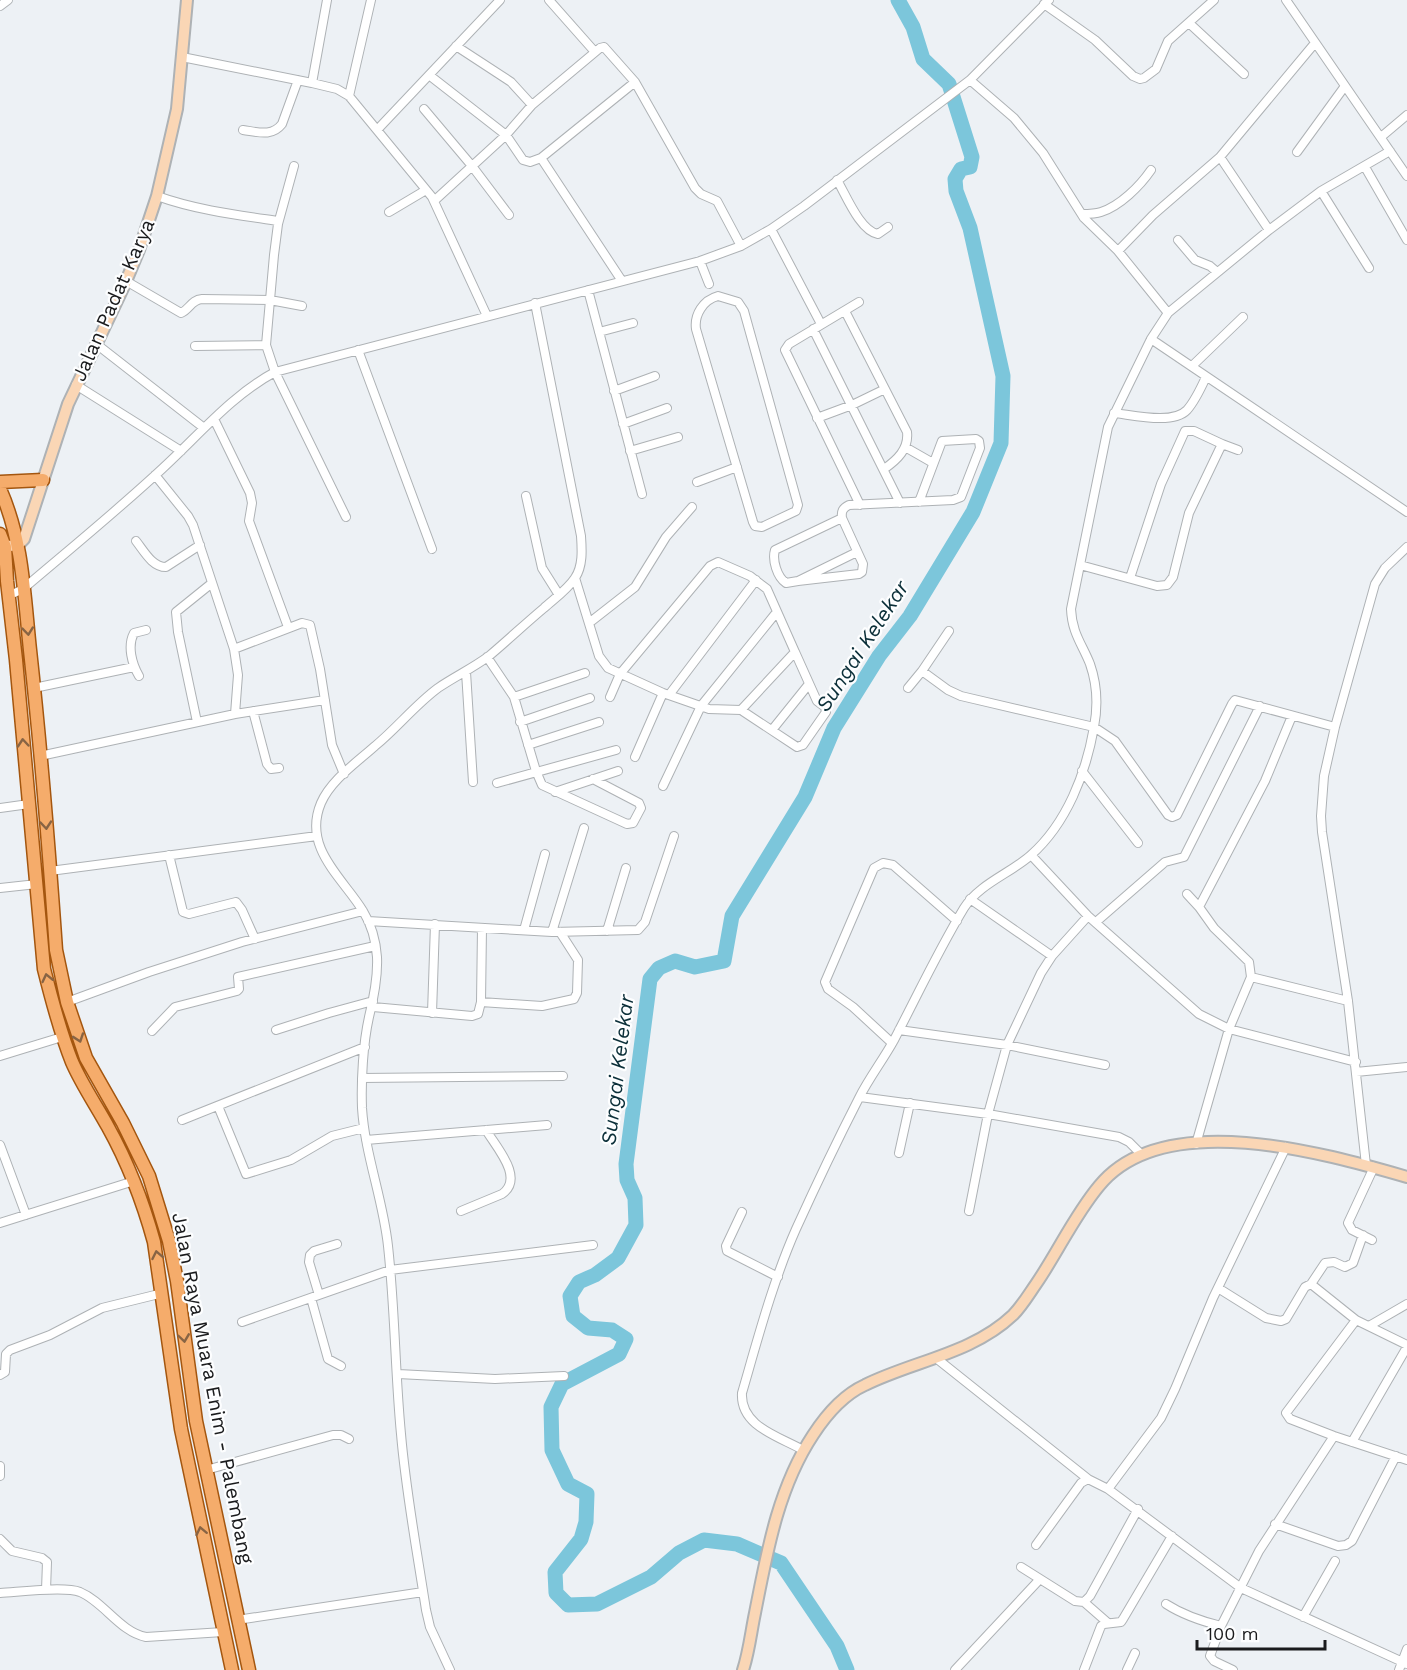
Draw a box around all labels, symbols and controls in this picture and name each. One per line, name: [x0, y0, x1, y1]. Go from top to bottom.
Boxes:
street label: Jalan Padat Karya: [66, 215, 160, 385]
water label: Sungai Kelekar: [810, 575, 914, 716]
one-way arrow: [21, 626, 34, 636]
one-way arrow: [17, 738, 30, 747]
one-way arrow: [39, 821, 52, 830]
one-way arrow: [41, 974, 54, 984]
water label: Sungai Kelekar: [595, 992, 639, 1147]
one-way arrow: [72, 1032, 84, 1043]
street label: Jalan Raya Muara Enim - Palembang: [167, 1210, 259, 1566]
one-way arrow: [151, 1251, 164, 1261]
one-way arrow: [177, 1333, 189, 1342]
one-way arrow: [196, 1526, 209, 1536]
scale bar: [1197, 1613, 1324, 1651]
text: 100 m: [1206, 1623, 1259, 1644]

